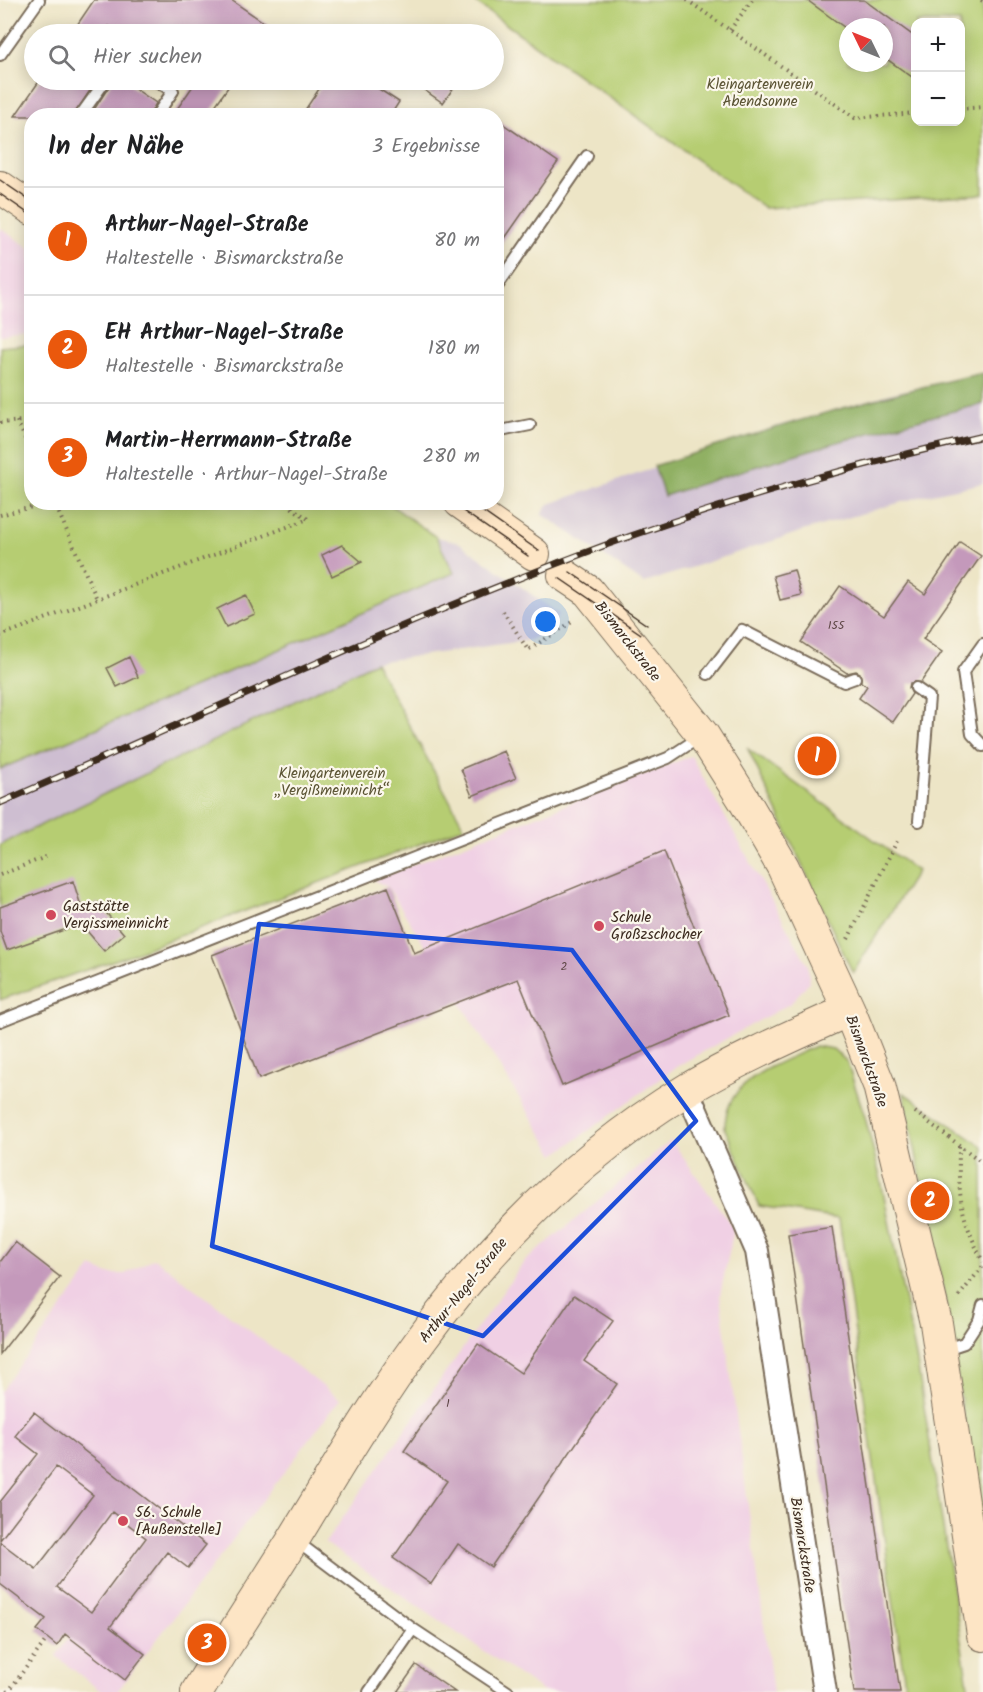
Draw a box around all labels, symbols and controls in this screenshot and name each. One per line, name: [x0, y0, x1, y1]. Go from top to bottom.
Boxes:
north arrow: [839, 18, 893, 72]
map controls: [911, 18, 965, 126]
button: +: [911, 18, 965, 72]
search box: [24, 24, 504, 90]
text: Hier suchen: [93, 40, 202, 75]
icon: search: [45, 41, 78, 74]
button: −: [911, 72, 965, 126]
park label: Kleingartenverein Abendsonne: [707, 73, 813, 114]
text: In der Nähe: [48, 126, 184, 168]
text: 3 Ergebnisse: [372, 131, 480, 163]
text: Arthur-Nagel-Straße: [105, 208, 309, 243]
text: 1: [64, 225, 71, 257]
text: 80 m: [434, 225, 480, 257]
text: Haltestelle · Bismarckstraße: [105, 243, 343, 275]
text: EH Arthur-Nagel-Straße: [105, 316, 344, 351]
text: 2: [62, 333, 73, 365]
text: 180 m: [428, 333, 480, 365]
text: Haltestelle · Bismarckstraße: [105, 351, 343, 383]
text: Martin-Herrmann-Straße: [105, 424, 352, 459]
text: 3: [62, 441, 73, 473]
text: 280 m: [422, 441, 480, 473]
text: Haltestelle · Arthur-Nagel-Straße: [105, 459, 387, 491]
street label: Bismarckstraße: [588, 596, 667, 687]
your location: [531, 607, 560, 636]
house number: 155: [828, 616, 846, 635]
pin: 1: [798, 734, 836, 778]
park label: Kleingartenverein „Vergißmeinnicht“: [274, 762, 390, 803]
place label: Gaststätte Vergissmeinnicht: [63, 895, 169, 936]
place label: Schule Großzschocher: [611, 906, 703, 947]
marker: Gaststätte Vergissmeinnicht: [44, 908, 58, 922]
marker: Schule Großzschocher: [592, 919, 606, 933]
house number: 2: [561, 957, 568, 976]
street label: Bismarckstraße: [838, 1012, 894, 1111]
pin: 2: [910, 1178, 950, 1224]
street label: Arthur-Nagel-Straße: [414, 1232, 514, 1349]
house number: 1: [446, 1394, 450, 1413]
street label: Bismarckstraße: [783, 1495, 821, 1595]
place label: 56. Schule [Außenstelle]: [135, 1501, 222, 1542]
marker: 56. Schule [Außenstelle]: [116, 1514, 130, 1528]
pin: 3: [188, 1620, 226, 1666]

